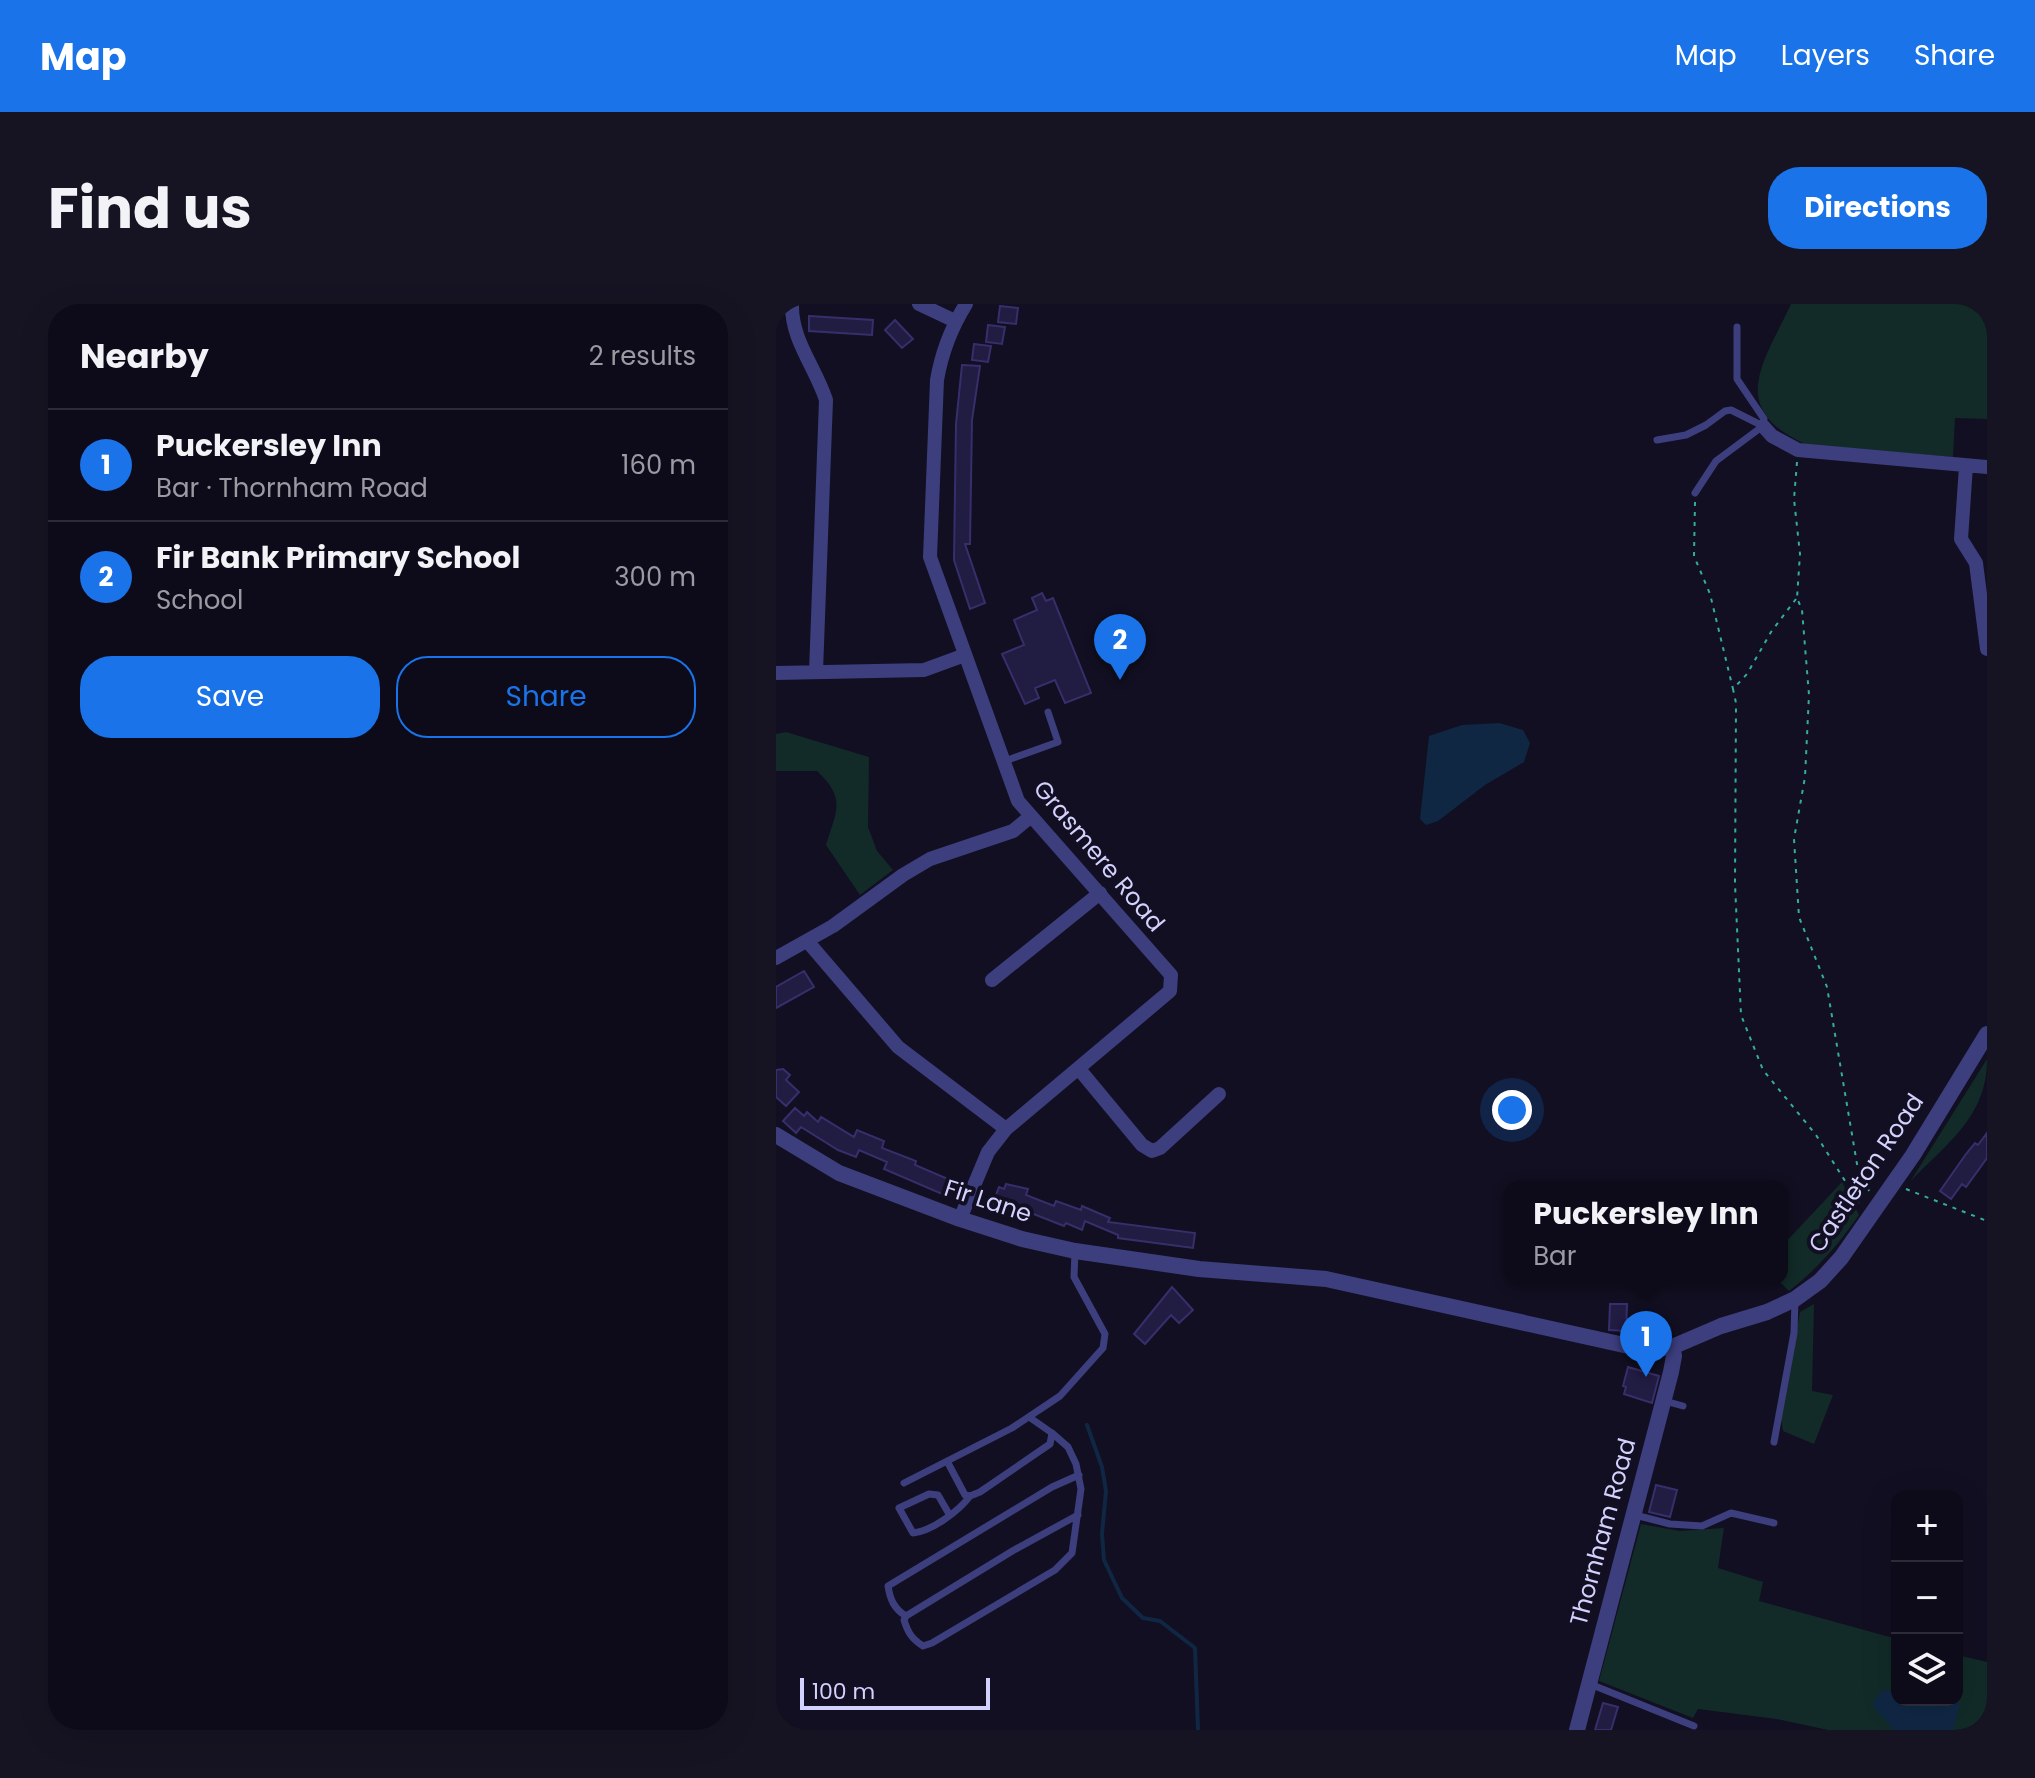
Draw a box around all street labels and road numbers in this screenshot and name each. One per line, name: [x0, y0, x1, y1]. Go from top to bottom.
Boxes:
street label: Grasmere Road: [1026, 773, 1173, 939]
street label: Castleton Road: [1800, 1087, 1931, 1259]
street label: Fir Lane: [940, 1171, 1036, 1230]
street label: Thornham Road: [1562, 1434, 1643, 1629]

